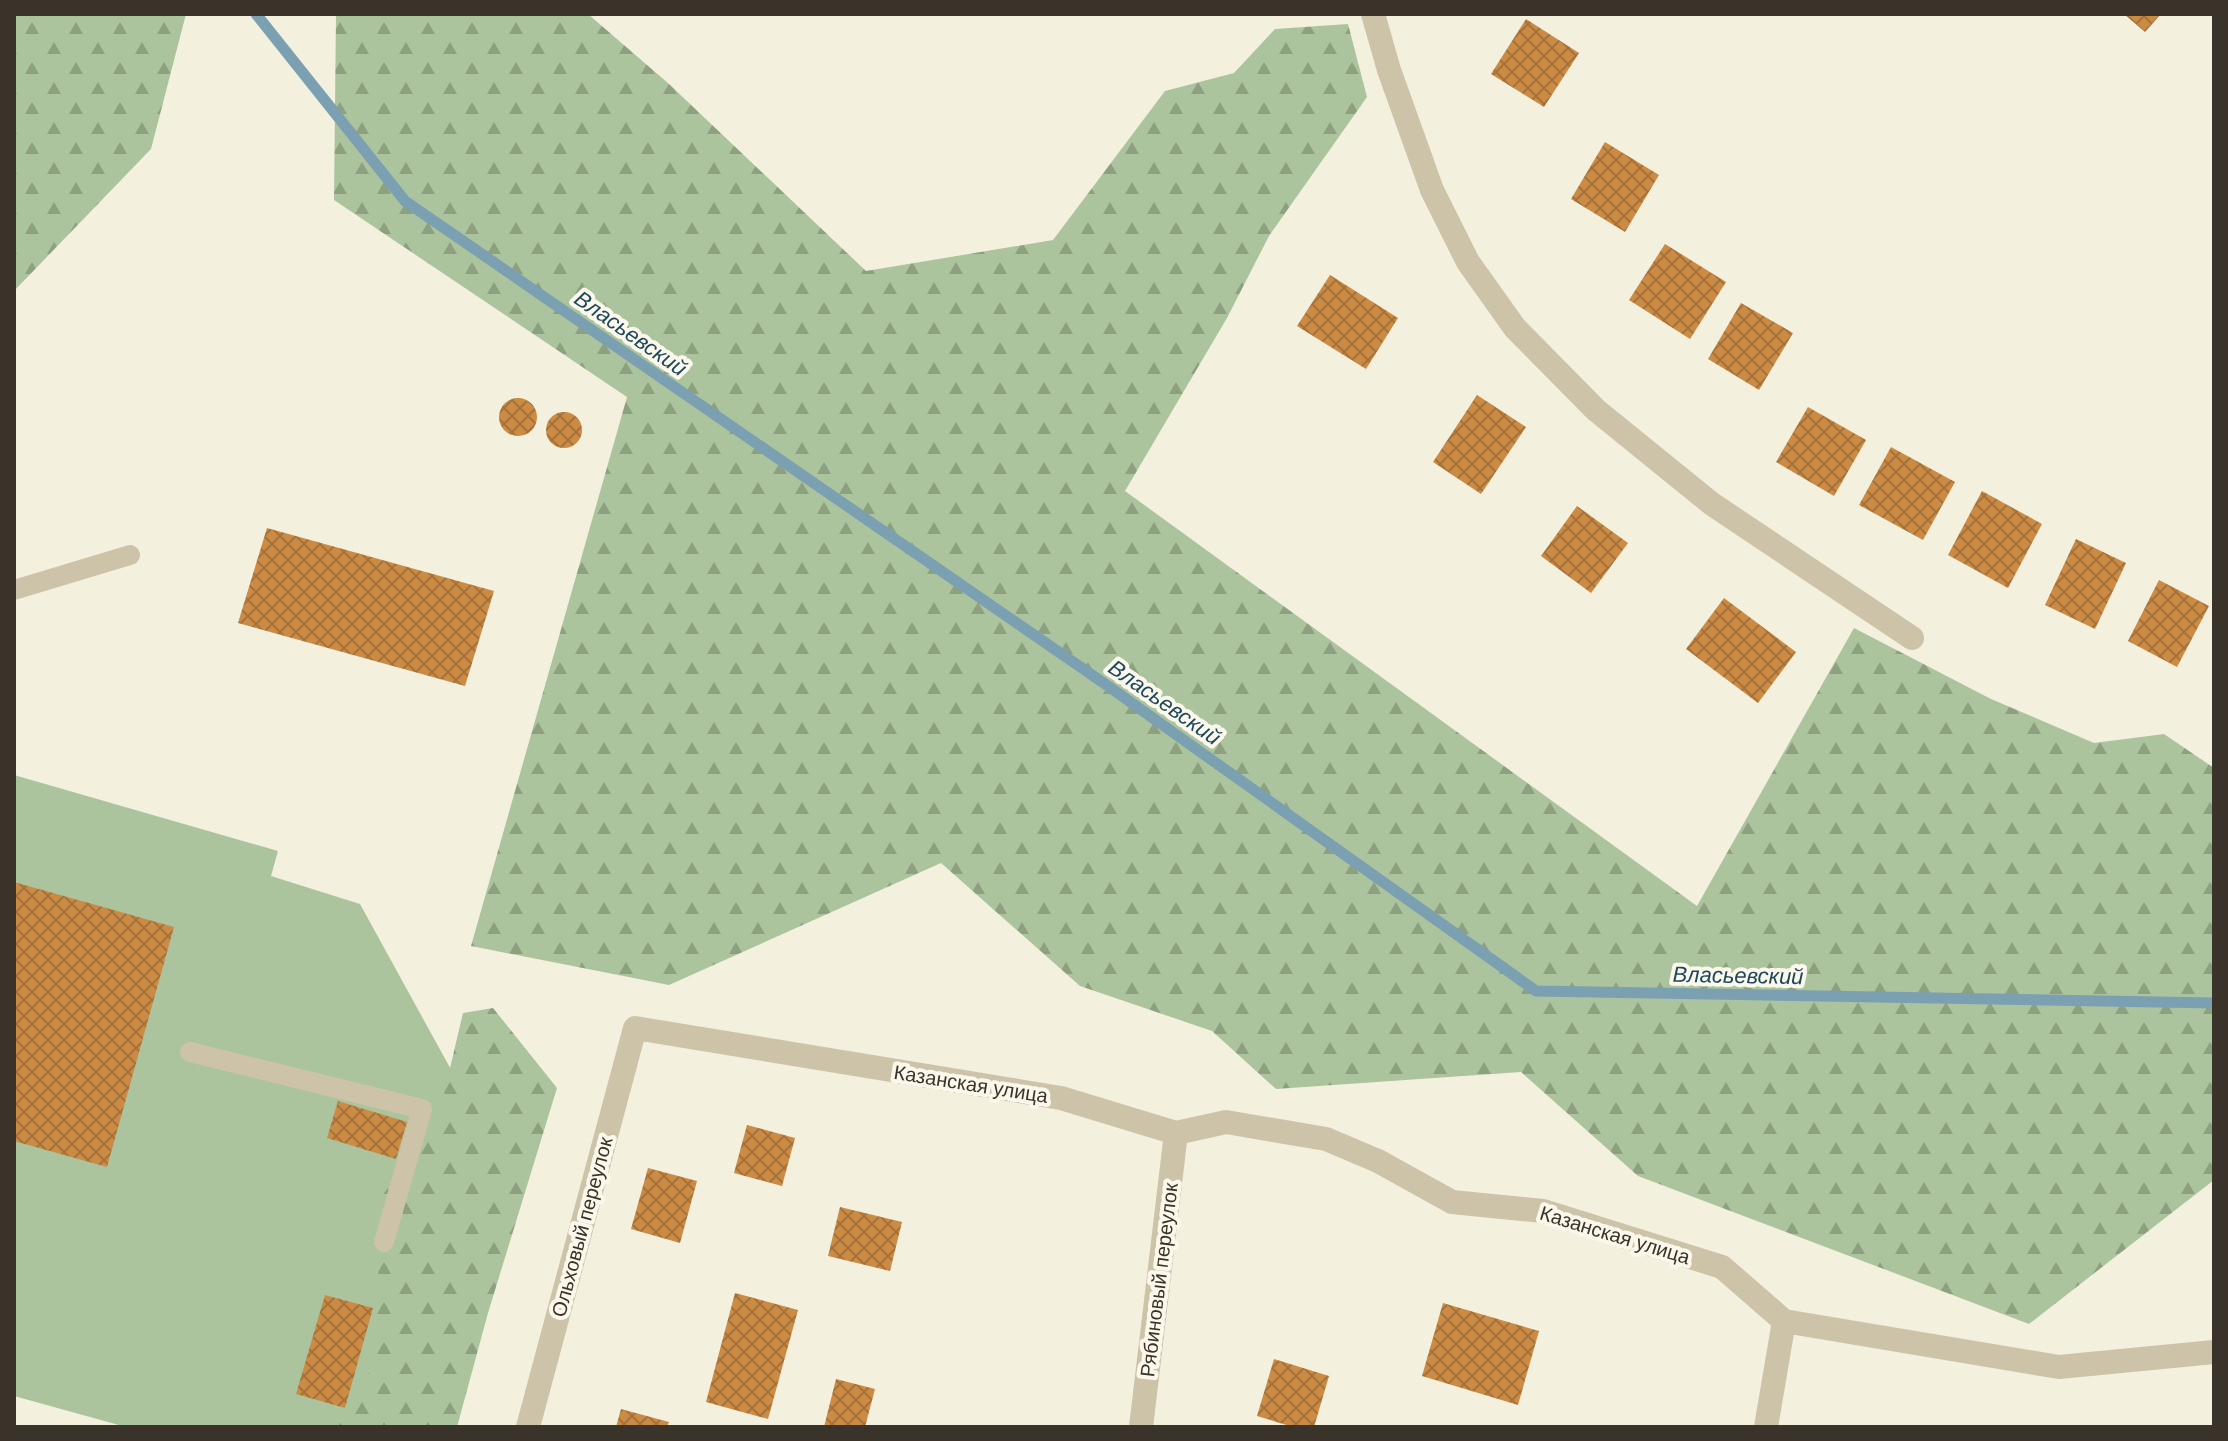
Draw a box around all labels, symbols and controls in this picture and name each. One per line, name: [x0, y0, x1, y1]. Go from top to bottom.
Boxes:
water label: Власьевский: [570, 286, 692, 381]
water label: Власьевский: [1104, 655, 1226, 750]
water label: Власьевский: [1672, 962, 1804, 989]
street label: Казанская улица: [892, 1061, 1050, 1107]
street label: Ольховый переулок: [547, 1134, 617, 1319]
street label: Рябиновый переулок: [1136, 1181, 1182, 1378]
street label: Казанская улица: [1537, 1202, 1693, 1269]

